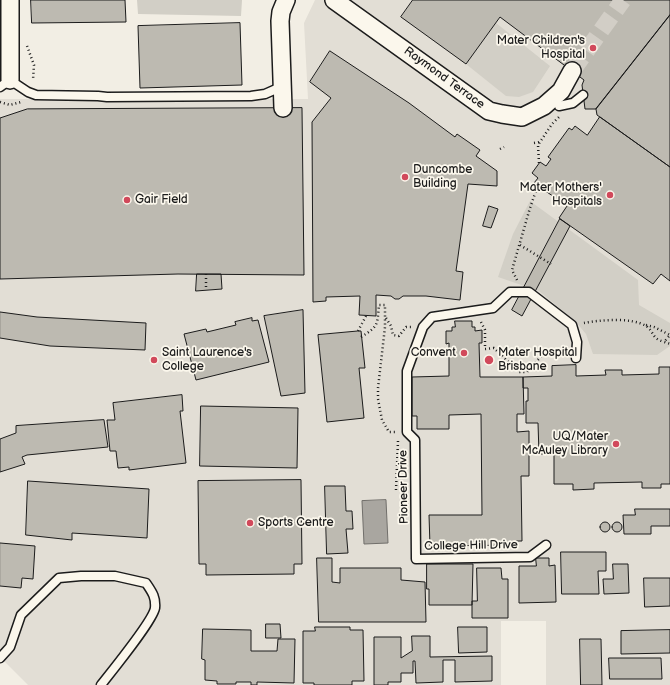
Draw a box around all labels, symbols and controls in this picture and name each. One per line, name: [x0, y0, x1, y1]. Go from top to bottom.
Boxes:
place label: Mater Children's Hospital: [497, 34, 585, 62]
marker: Mater Children's Hospital: [588, 43, 598, 53]
street label: Raymond Terrace: [401, 44, 487, 112]
place label: Duncombe Building: [413, 163, 472, 191]
marker: Duncombe Building: [400, 172, 410, 182]
place label: Mater Mothers' Hospitals: [519, 181, 602, 209]
marker: Mater Mothers' Hospitals: [605, 190, 615, 200]
place label: Gair Field: [135, 193, 188, 207]
marker: Gair Field: [122, 195, 132, 205]
place label: Saint Laurence's College: [162, 346, 252, 374]
place label: Convent: [411, 346, 456, 360]
place label: Mater Hospital Brisbane: [498, 346, 577, 374]
marker: Convent: [459, 348, 469, 358]
marker: Mater Hospital Brisbane: [483, 354, 495, 366]
marker: Saint Laurence's College: [149, 355, 159, 365]
place label: UQ/Mater McAuley Library: [521, 430, 608, 458]
marker: UQ/Mater McAuley Library: [611, 439, 621, 449]
street label: Pioneer Drive: [396, 450, 412, 524]
place label: Sports Centre: [258, 516, 334, 530]
marker: Sports Centre: [245, 518, 255, 528]
street label: College Hill Drive: [424, 538, 518, 554]

